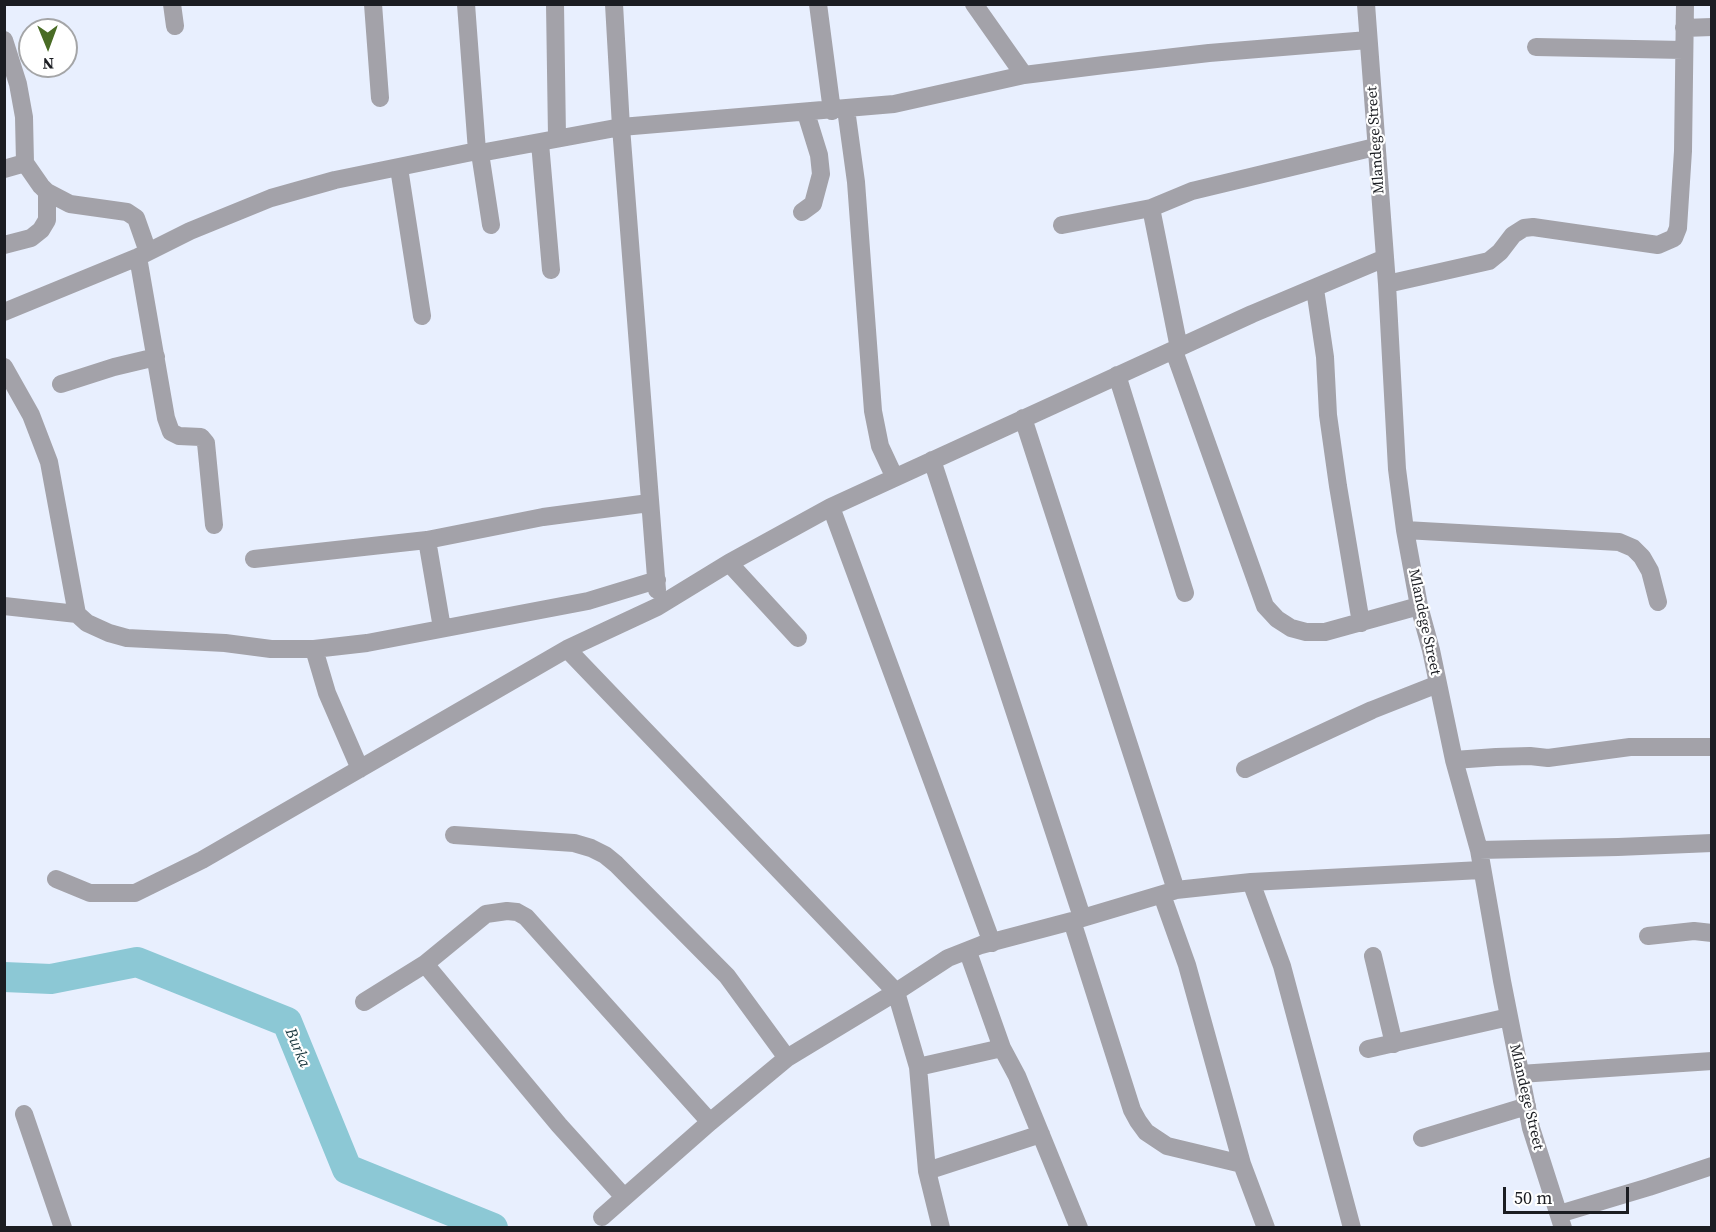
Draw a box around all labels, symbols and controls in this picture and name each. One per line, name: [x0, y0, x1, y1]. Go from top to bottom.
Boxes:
north arrow: [18, 18, 78, 78]
text: N: [42, 53, 54, 75]
street label: Mlandege Street: [1363, 85, 1389, 195]
street label: Mlandege Street: [1404, 567, 1444, 677]
water label: Burka: [280, 1026, 314, 1070]
street label: Mlandege Street: [1505, 1042, 1547, 1152]
scale bar: [1506, 1175, 1632, 1213]
text: 50 m: [1514, 1185, 1552, 1210]

